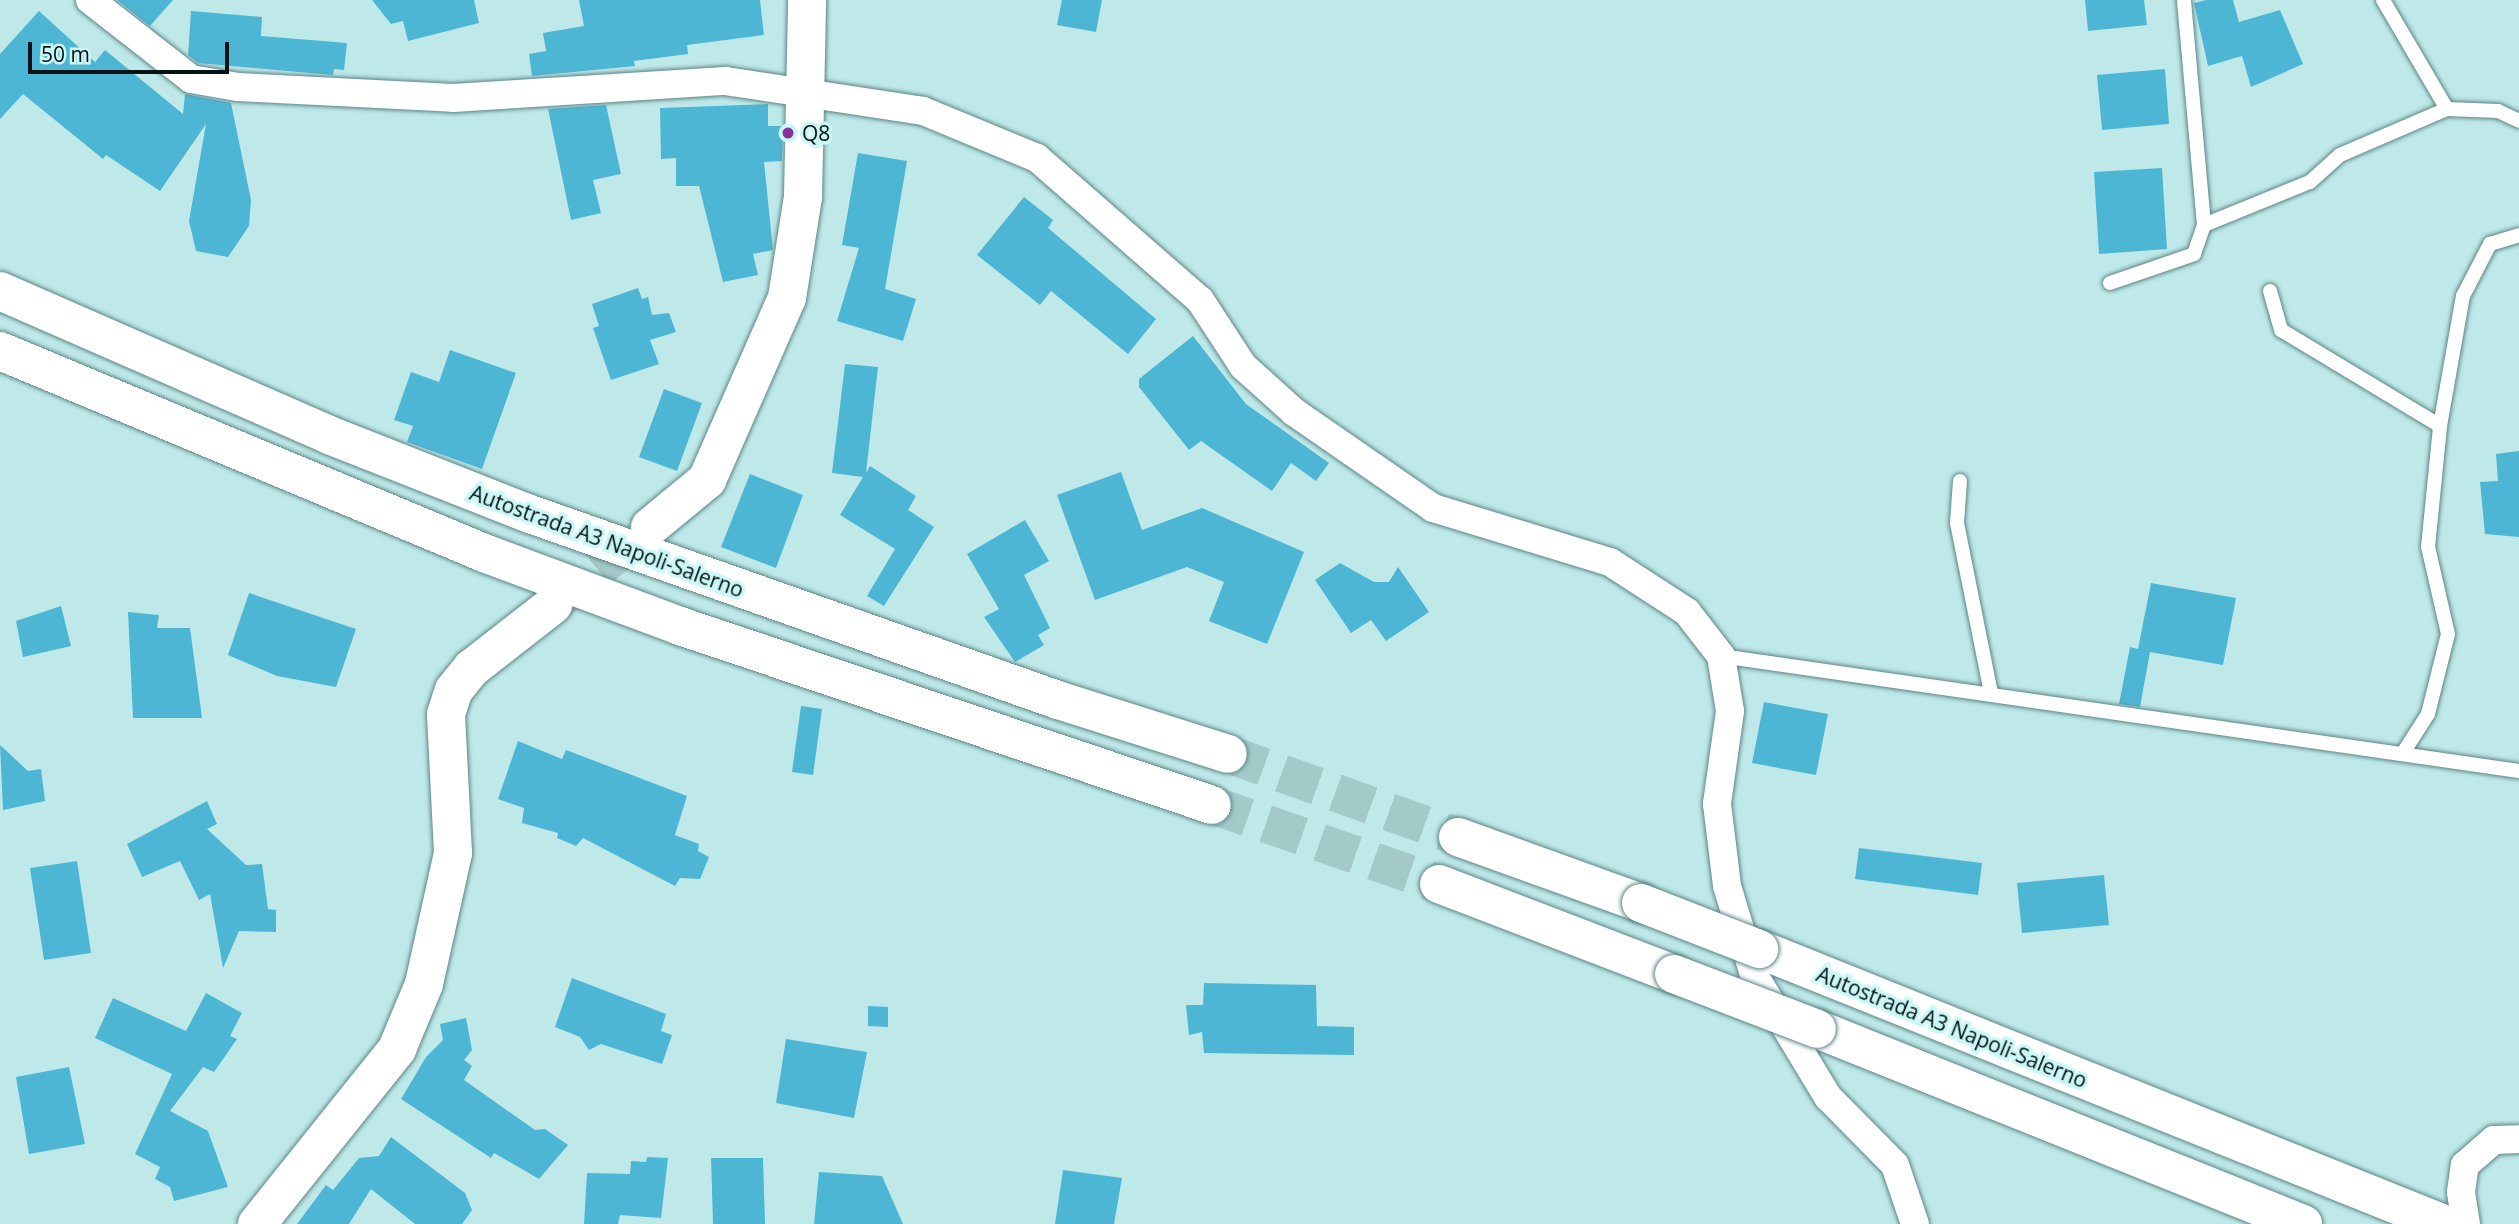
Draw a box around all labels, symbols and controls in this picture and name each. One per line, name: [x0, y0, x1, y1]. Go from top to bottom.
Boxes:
scale bar: [32, 28, 233, 72]
text: 50 m: [41, 40, 90, 68]
place label: Q8: [802, 120, 830, 146]
marker: Q8: [780, 125, 796, 141]
street label: Autostrada A3 Napoli-Salerno: [467, 480, 747, 602]
street label: Autostrada A3 Napoli-Salerno: [1813, 961, 2091, 1093]

